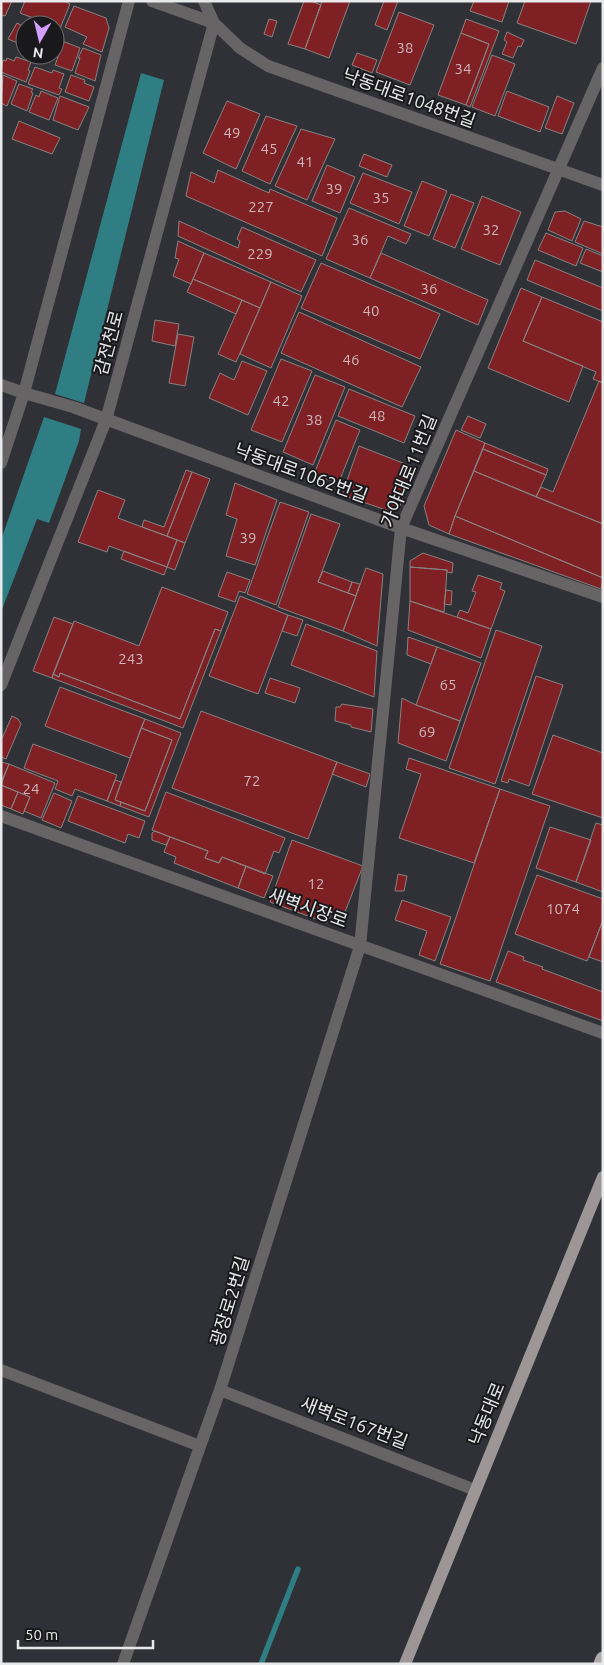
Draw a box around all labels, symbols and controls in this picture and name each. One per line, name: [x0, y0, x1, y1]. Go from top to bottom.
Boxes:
north arrow: [15, 15, 65, 65]
house number: 38: [397, 39, 413, 56]
text: N: [32, 44, 44, 62]
house number: 34: [455, 60, 471, 77]
street label: 낙동대로1048번길: [340, 64, 479, 130]
house number: 49: [224, 124, 240, 141]
house number: 45: [261, 140, 277, 157]
house number: 41: [297, 153, 313, 170]
house number: 39: [326, 180, 342, 197]
house number: 35: [373, 189, 389, 206]
house number: 227: [248, 198, 274, 215]
house number: 32: [483, 221, 499, 238]
house number: 36: [352, 231, 368, 248]
house number: 229: [247, 245, 273, 262]
house number: 36: [421, 280, 437, 297]
house number: 40: [363, 302, 379, 319]
street label: 감전천로: [90, 308, 126, 377]
house number: 46: [343, 351, 359, 368]
house number: 42: [273, 392, 289, 409]
house number: 48: [369, 407, 385, 424]
house number: 38: [306, 411, 322, 428]
street label: 가야대로11번길: [376, 411, 440, 530]
street label: 낙동대로1062번길: [232, 439, 371, 505]
house number: 39: [240, 529, 256, 546]
house number: 243: [118, 650, 144, 667]
house number: 65: [440, 676, 456, 693]
house number: 69: [419, 723, 435, 740]
house number: 72: [244, 772, 260, 789]
house number: 24: [23, 780, 39, 797]
house number: 12: [308, 875, 324, 892]
street label: 새벽시장로: [266, 884, 351, 931]
house number: 1074: [546, 900, 580, 917]
street label: 광장로2번길: [206, 1253, 252, 1348]
street label: 낙동대로: [464, 1379, 508, 1448]
street label: 새벽로167번길: [298, 1392, 411, 1452]
scale bar: [18, 1618, 152, 1650]
text: 50 m: [25, 1626, 58, 1643]

